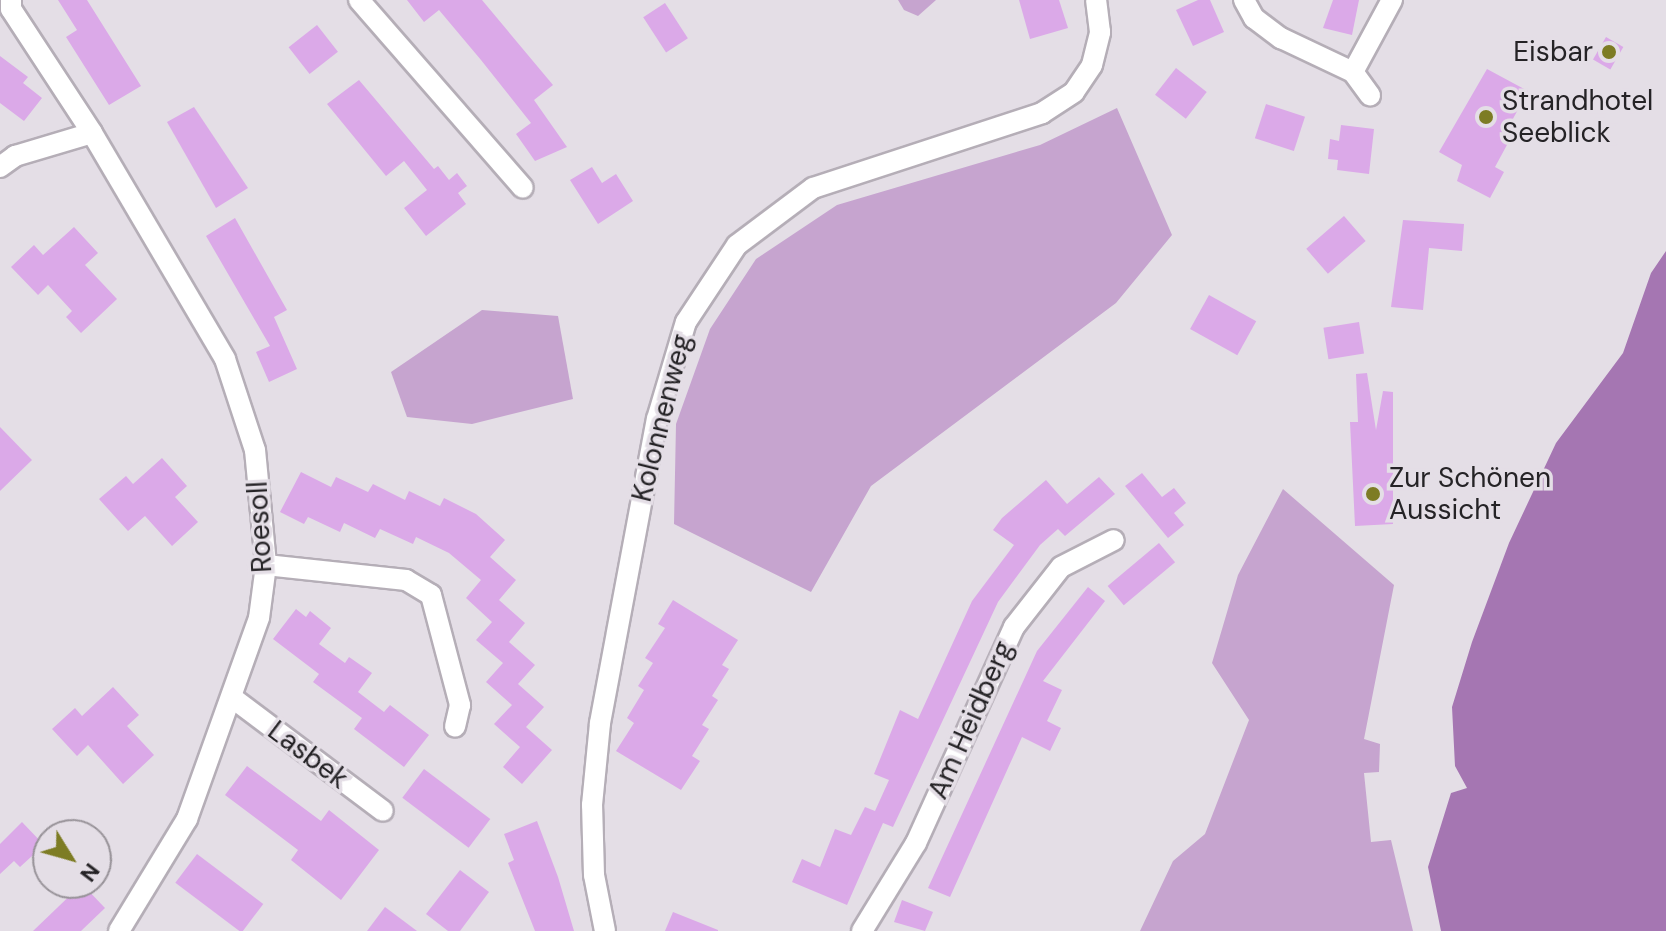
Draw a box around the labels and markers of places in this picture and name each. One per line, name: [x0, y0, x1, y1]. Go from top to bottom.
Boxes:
place label: Eisbar: [1513, 35, 1593, 69]
marker: Eisbar: [1600, 43, 1618, 61]
place label: Strandhotel Seeblick: [1502, 84, 1653, 150]
marker: Strandhotel Seeblick: [1477, 108, 1495, 126]
place label: Zur Schönen Aussicht: [1389, 461, 1551, 527]
marker: Zur Schönen Aussicht: [1364, 485, 1382, 503]

